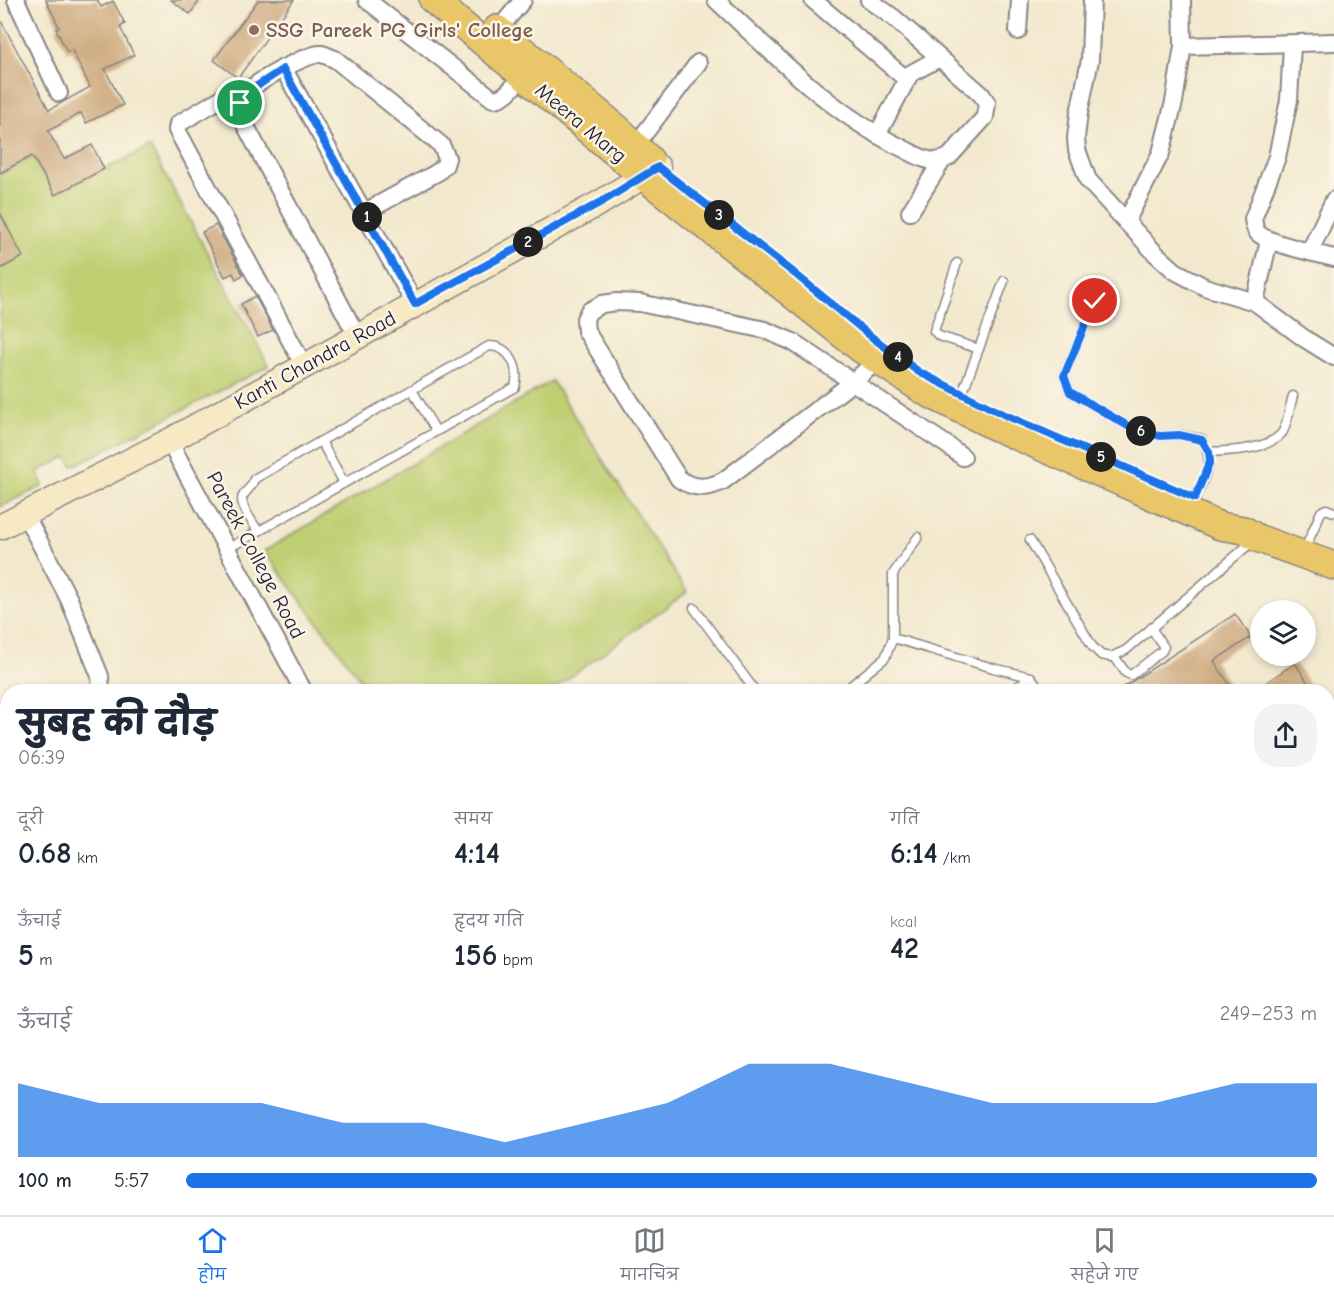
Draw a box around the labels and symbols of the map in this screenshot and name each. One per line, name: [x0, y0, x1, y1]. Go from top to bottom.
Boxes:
place label: SSG Pareek PG Girls' College: [266, 18, 533, 42]
marker: SSG Pareek PG Girls' College: [247, 23, 261, 37]
pin: [214, 77, 265, 128]
street label: Meera Marg: [531, 78, 631, 168]
pin: 3: [704, 200, 734, 230]
pin: 1: [352, 202, 382, 232]
pin: 2: [513, 227, 543, 257]
pin: [1069, 275, 1120, 326]
street label: Kanti Chandra Road: [230, 306, 400, 414]
pin: 4: [883, 342, 913, 372]
pin: 6: [1126, 416, 1156, 446]
pin: 5: [1086, 442, 1116, 472]
street label: Pareek College Road: [202, 467, 310, 643]

